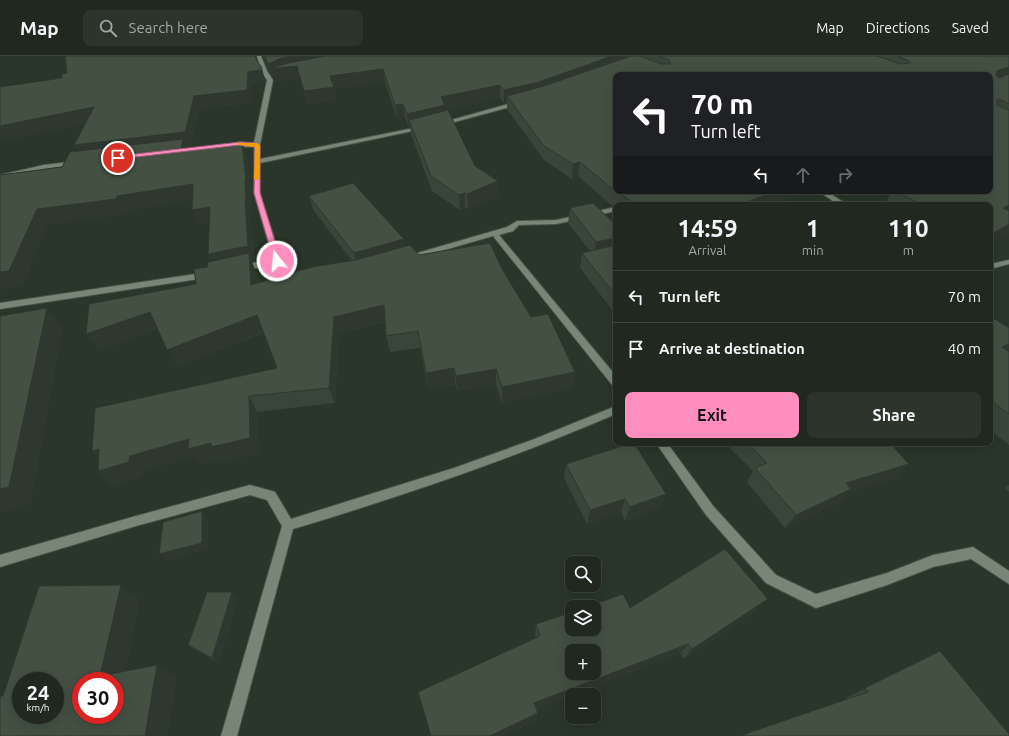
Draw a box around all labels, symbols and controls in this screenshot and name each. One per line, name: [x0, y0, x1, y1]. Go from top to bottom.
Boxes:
search box: [83, 10, 363, 46]
text: Map: [20, 17, 59, 39]
icon: search: [97, 17, 119, 39]
text: Search here: [129, 19, 208, 36]
text: Map: [816, 20, 844, 36]
text: Directions: [866, 20, 930, 36]
text: Saved: [952, 20, 989, 36]
icon: left: [625, 88, 677, 140]
text: 70 m: [691, 88, 753, 119]
text: Turn left: [691, 121, 761, 141]
pin: [101, 141, 135, 175]
icon: arrive: [107, 147, 129, 169]
icon: left: [750, 164, 772, 186]
icon: ahead: [792, 164, 814, 186]
icon: right: [834, 164, 856, 186]
text: 14:59: [677, 215, 737, 242]
text: 1: [806, 215, 819, 242]
text: 110: [888, 215, 929, 242]
position arrow: [256, 240, 298, 282]
text: Arrival: [688, 243, 726, 257]
text: min: [802, 243, 824, 257]
text: m: [903, 243, 914, 257]
icon: left: [625, 286, 647, 308]
text: Turn left: [659, 288, 720, 305]
text: 70 m: [948, 288, 981, 305]
icon: arrive: [625, 338, 647, 360]
text: Arrive at destination: [659, 340, 805, 357]
text: 40 m: [948, 340, 981, 357]
button: Exit: [625, 392, 799, 438]
button: Share: [807, 392, 981, 438]
map controls: [565, 556, 601, 724]
button: search: [565, 556, 601, 592]
button: layers: [565, 600, 601, 636]
button: +: [565, 644, 601, 680]
speed limit sign: 30: [72, 672, 124, 724]
text: 24: [27, 681, 49, 704]
button: −: [565, 688, 601, 724]
text: km/h: [26, 702, 50, 713]

